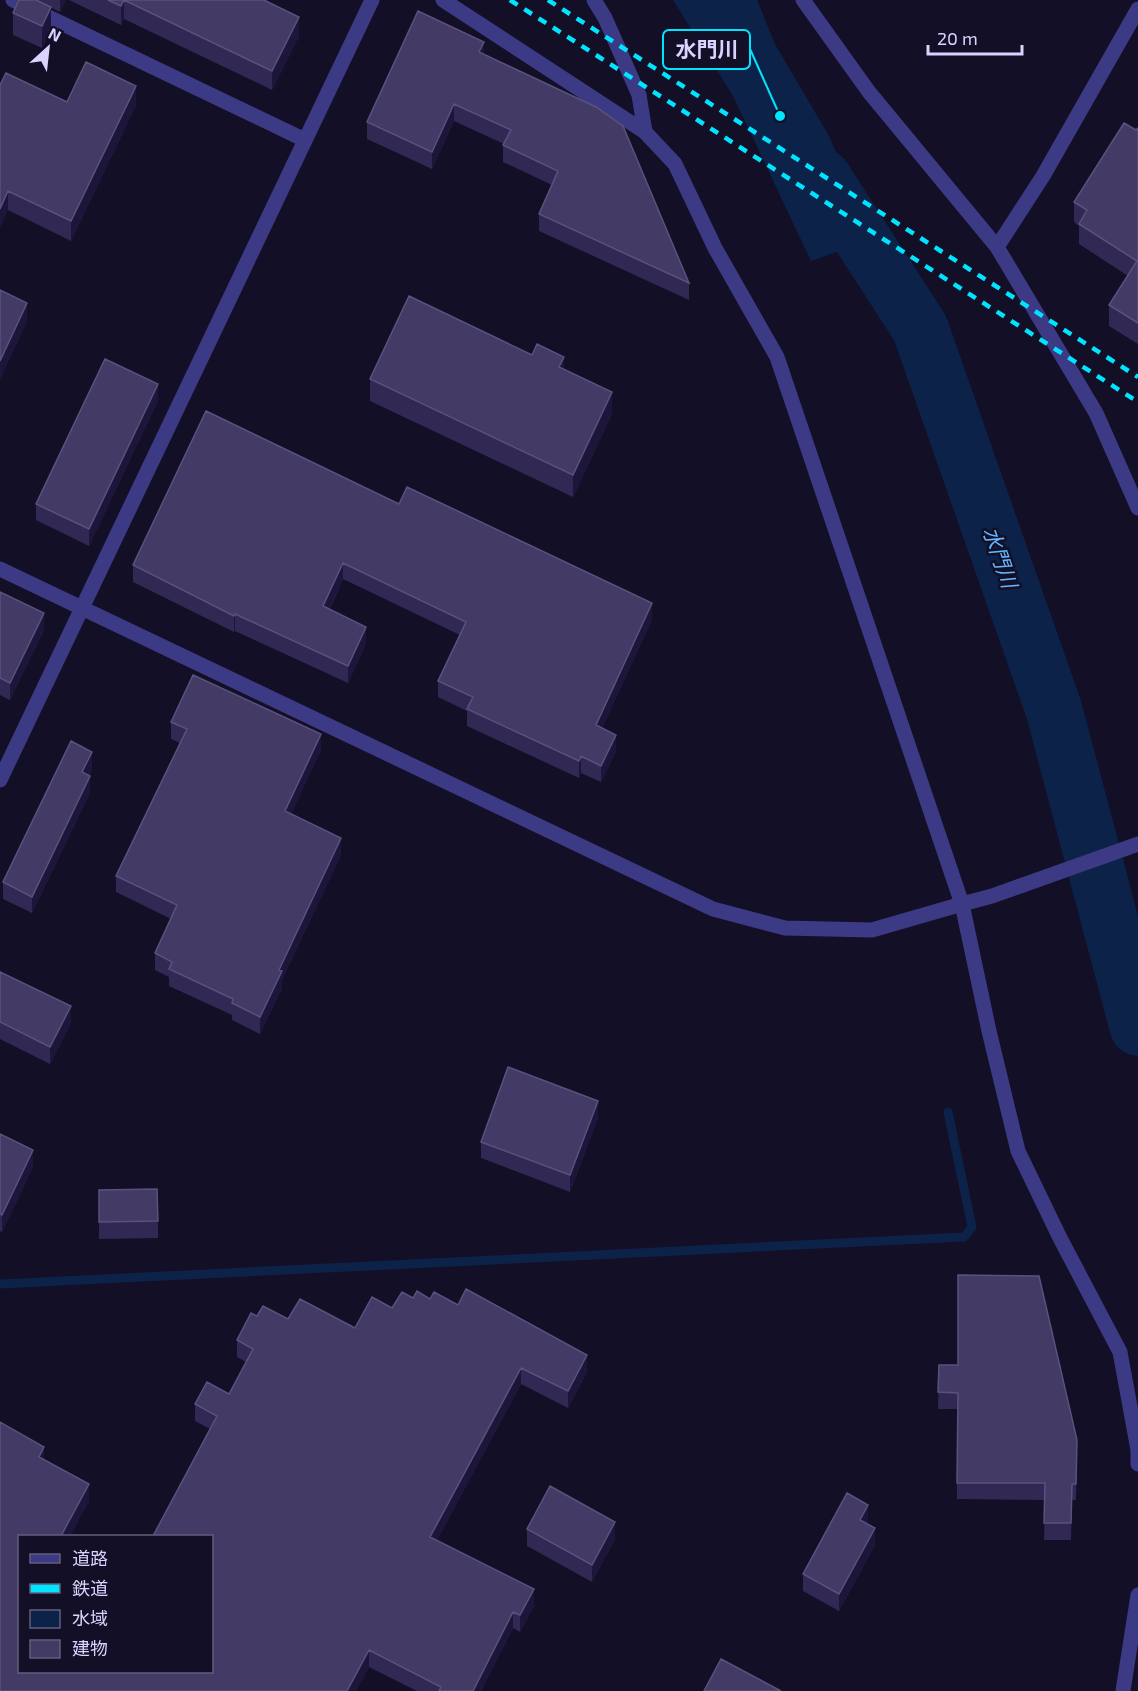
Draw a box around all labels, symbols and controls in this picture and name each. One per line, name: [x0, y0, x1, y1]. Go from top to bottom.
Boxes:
north arrow: [18, 18, 78, 78]
scale bar: [928, 18, 1022, 56]
text: N: [46, 23, 65, 45]
text: 20 m: [937, 27, 978, 49]
callout: 水門川: [663, 30, 750, 69]
text: 水門川: [676, 36, 739, 61]
water label: 水門川: [979, 523, 1024, 593]
legend: [18, 1535, 213, 1673]
text: 道路: [72, 1547, 108, 1569]
text: 鉄道: [72, 1577, 108, 1599]
text: 水域: [72, 1607, 108, 1629]
text: 建物: [72, 1637, 108, 1659]

